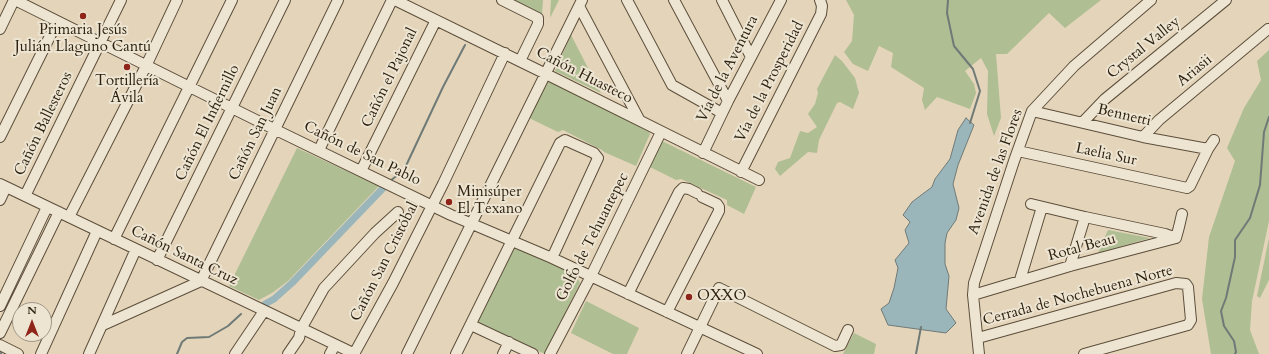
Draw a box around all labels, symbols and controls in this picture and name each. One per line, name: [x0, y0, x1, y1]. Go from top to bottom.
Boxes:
marker: Primaria Jesús Julián Llaguno Cantú: [78, 11, 88, 21]
street label: Vía de la Aventura: [693, 13, 763, 125]
street label: Crystal Valley: [1104, 13, 1184, 83]
street label: Vía de la Prosperidad: [732, 19, 808, 145]
place label: Primaria Jesús Julián Llaguno Cantú: [15, 22, 151, 57]
street label: Cañón el Pajonal: [358, 25, 422, 131]
street label: Cañón Huasteco: [533, 44, 635, 108]
street label: Ariasii: [1174, 51, 1216, 91]
marker: Tortillería Ávila: [122, 62, 132, 72]
street label: Cañón El Infiernillo: [172, 62, 244, 184]
street label: Cañón Ballesteros: [11, 69, 77, 179]
place label: Tortillería Ávila: [95, 73, 159, 108]
street label: Cañón San Juan: [226, 84, 286, 184]
street label: Bennetti: [1095, 101, 1153, 131]
street label: Avenida de las Flores: [965, 107, 1027, 237]
street label: Cañón de San Pablo: [301, 118, 423, 190]
street label: Laelia Sur: [1074, 140, 1138, 170]
street label: Golfo de Tehuantepec: [553, 170, 633, 304]
place label: Minisúper El Texano: [457, 184, 522, 219]
marker: Minisúper El Texano: [444, 197, 454, 207]
street label: Cañón San Cristóbal: [347, 200, 423, 324]
street label: Cañón Santa Cruz: [128, 222, 240, 290]
street label: Rotal Beau: [1046, 230, 1118, 266]
street label: Cerrada de Nochebuena Norte: [981, 262, 1175, 330]
place label: OXXO: [697, 288, 747, 306]
marker: OXXO: [684, 292, 694, 302]
north arrow: [12, 302, 52, 342]
text: N: [27, 303, 37, 318]

